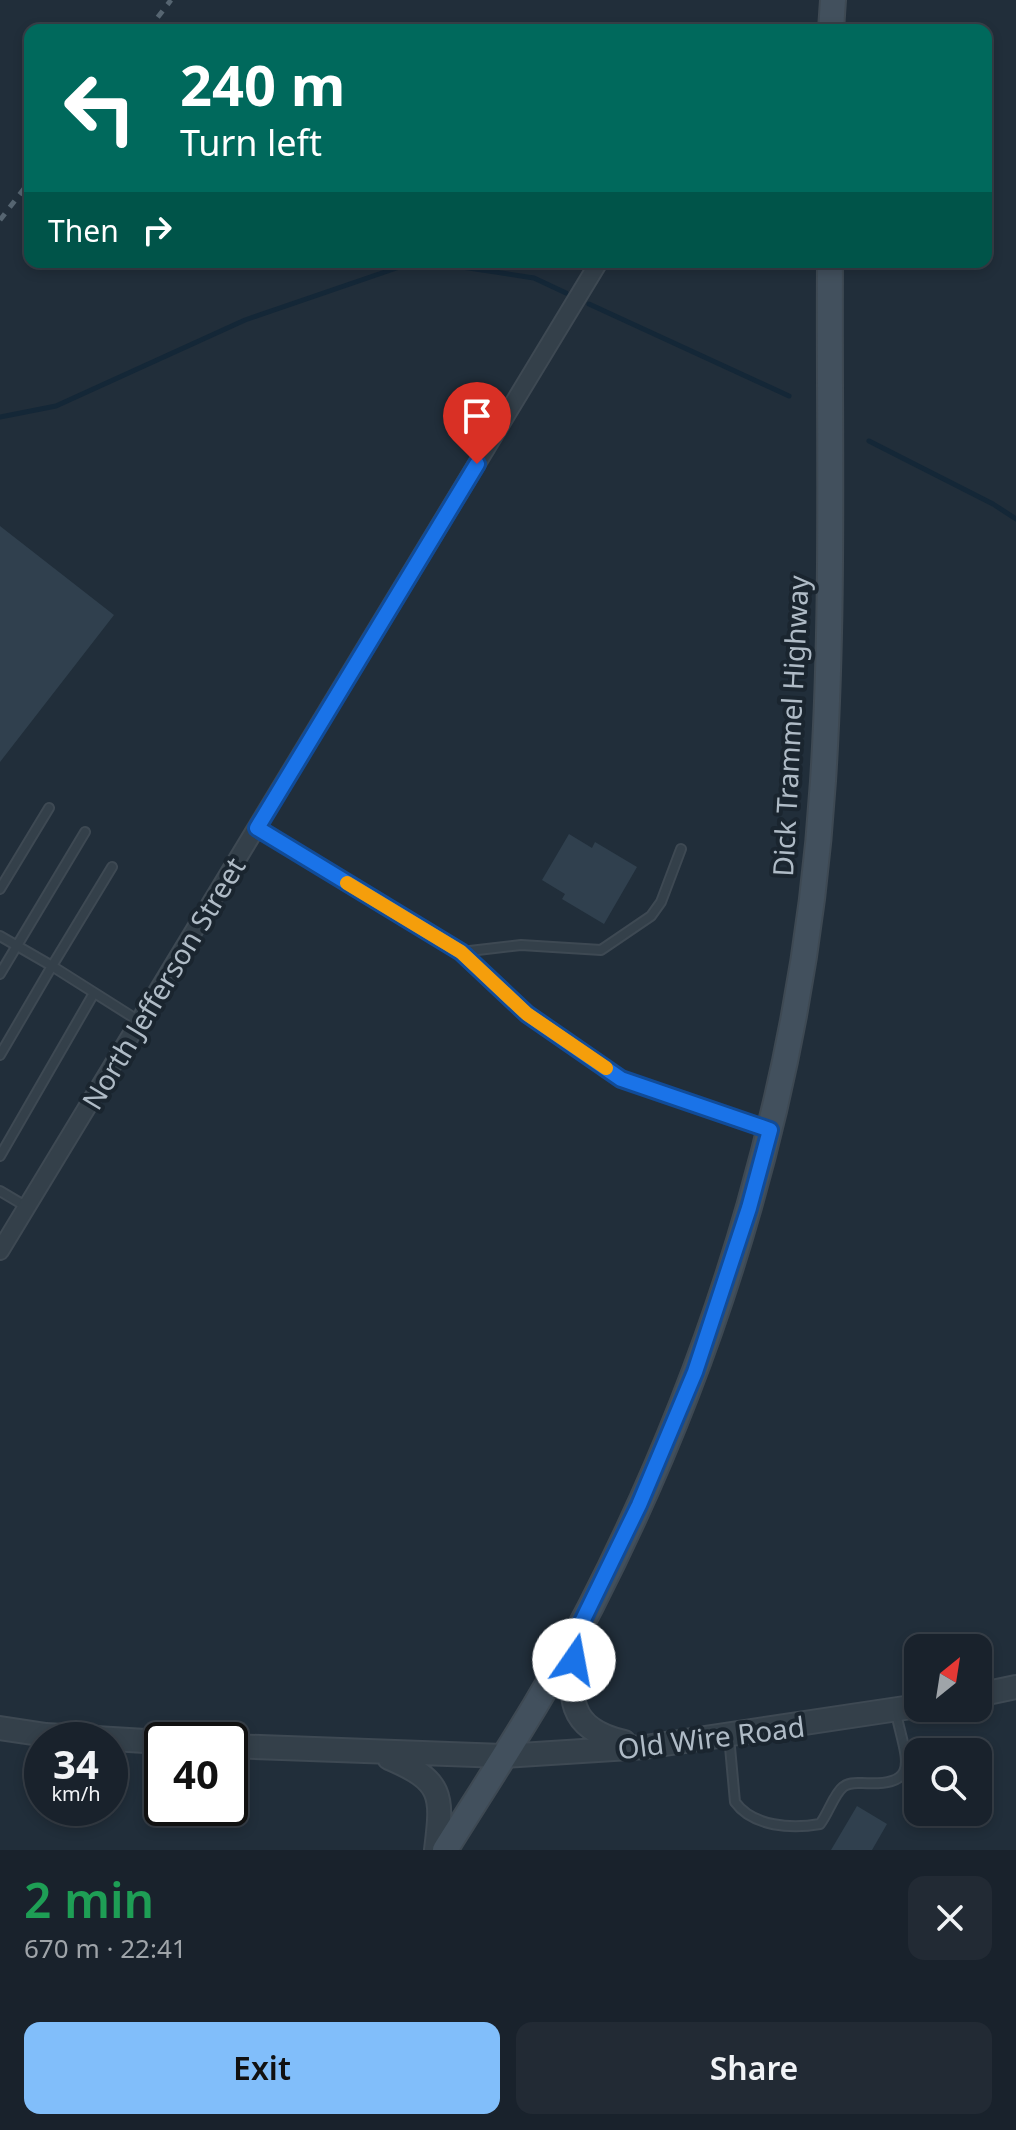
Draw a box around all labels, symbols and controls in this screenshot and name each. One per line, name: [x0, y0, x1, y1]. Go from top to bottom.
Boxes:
text: 240 m: [180, 46, 345, 122]
icon: left: [48, 56, 152, 160]
text: Turn left: [180, 118, 322, 167]
icon: right: [135, 208, 179, 252]
text: Then: [48, 210, 119, 251]
pin: [443, 382, 511, 464]
icon: arrive: [455, 394, 499, 438]
street label: Dick Trammel Highway: [763, 574, 817, 877]
street label: North Jefferson Street: [73, 850, 253, 1116]
position arrow: [532, 1618, 616, 1702]
north arrow: [904, 1634, 992, 1722]
map controls: [904, 1634, 992, 1826]
street label: Old Wire Road: [615, 1707, 807, 1767]
speed limit sign: 40: [144, 1722, 248, 1826]
text: 34: [53, 1736, 99, 1791]
button: search: [904, 1738, 992, 1826]
text: km/h: [51, 1780, 101, 1807]
text: 2 min: [24, 1867, 154, 1932]
button: close: [908, 1876, 992, 1960]
text: 670 m · 22:41: [24, 1930, 187, 1966]
button: Exit: [24, 2022, 500, 2114]
button: Share: [516, 2022, 992, 2114]

